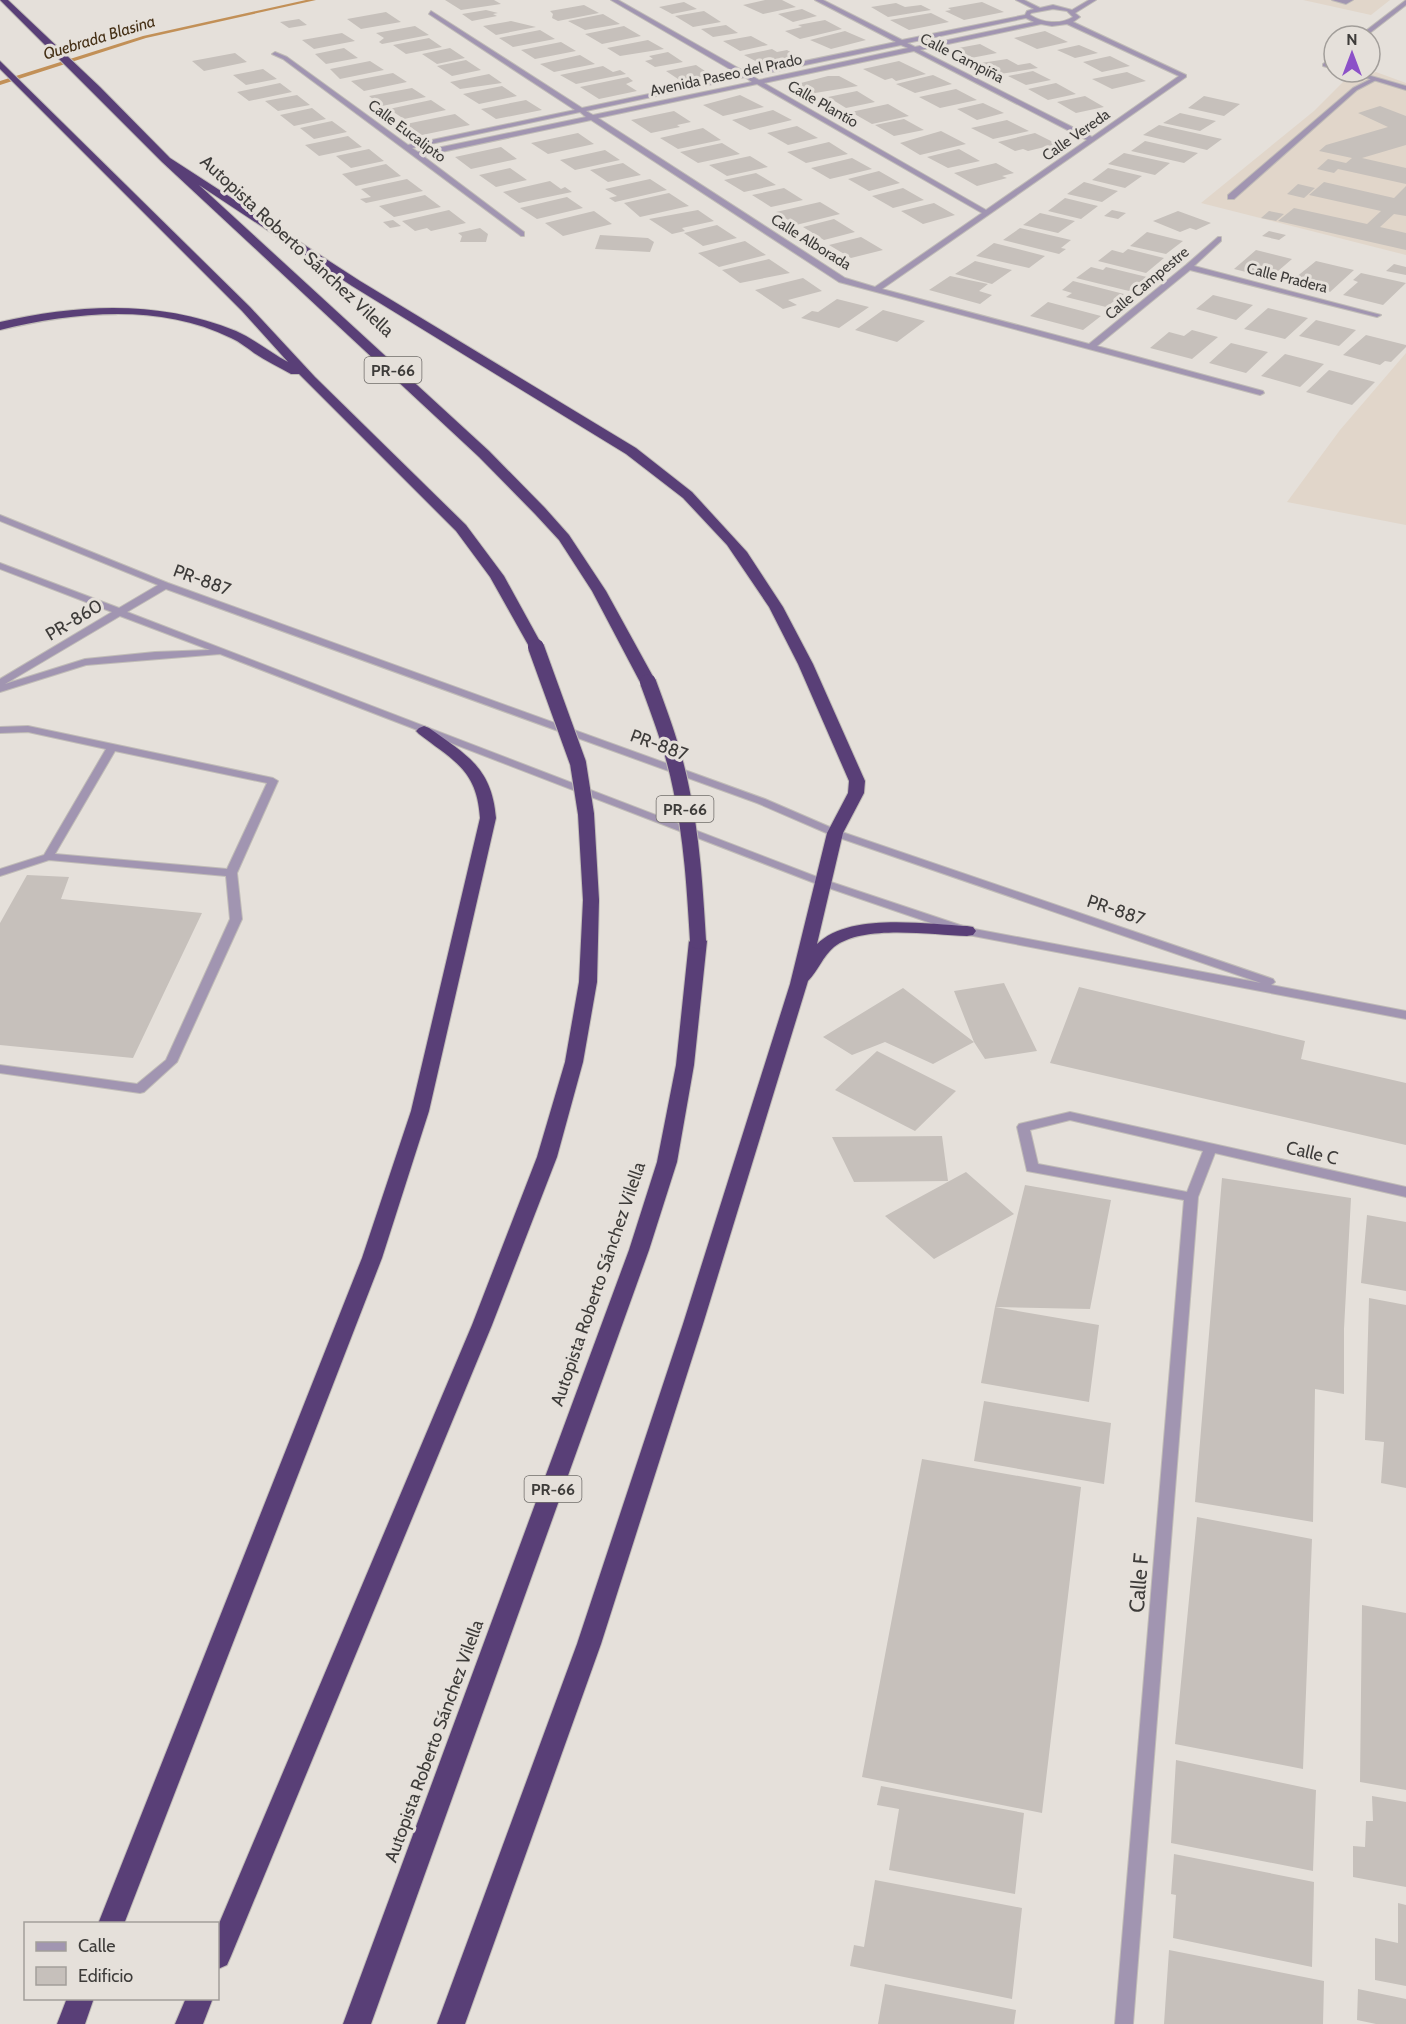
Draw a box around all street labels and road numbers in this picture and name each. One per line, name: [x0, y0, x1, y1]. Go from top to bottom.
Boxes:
street label: Calle Campiña: [917, 29, 1007, 87]
street label: Avenida Paseo del Prado: [648, 50, 804, 100]
street label: Calle Plantío: [785, 77, 861, 131]
street label: Calle Eucalipto: [365, 96, 449, 166]
street label: Calle Vereda: [1039, 105, 1114, 165]
street label: Autopista Roberto Sánchez Vilella: [196, 150, 399, 342]
street label: Calle Alborada: [768, 210, 855, 274]
street label: Calle Campestre: [1102, 243, 1193, 323]
street label: Calle Pradera: [1245, 259, 1330, 297]
road number: PR-66: [364, 357, 422, 383]
street label: PR-887: [170, 559, 234, 601]
street label: PR-860: [42, 594, 106, 646]
street label: PR-887: [627, 724, 691, 766]
road number: PR-66: [656, 796, 714, 822]
street label: PR-887: [1084, 890, 1148, 930]
street label: Calle C: [1284, 1136, 1340, 1170]
street label: Autopista Roberto Sánchez Vilella: [546, 1159, 650, 1409]
road number: PR-66: [524, 1476, 582, 1502]
street label: Calle F: [1123, 1552, 1154, 1614]
street label: Autopista Roberto Sánchez Vilella: [380, 1616, 488, 1865]

